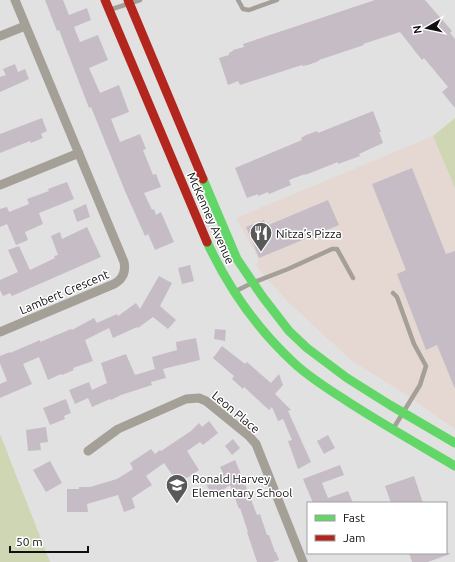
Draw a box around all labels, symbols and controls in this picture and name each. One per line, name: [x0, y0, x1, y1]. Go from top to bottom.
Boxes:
north arrow: [407, 8, 447, 48]
text: N: [411, 25, 424, 35]
street label: McKenney Avenue: [185, 170, 237, 266]
restaurant icon: Nitza’s Pizza: [248, 220, 274, 253]
place label: Nitza’s Pizza: [276, 227, 342, 240]
street label: Lambert Crescent: [17, 267, 111, 317]
street label: Leon Place: [210, 388, 262, 436]
school or university icon: Ronald Harvey Elementary School: [164, 472, 190, 505]
place label: Ronald Harvey Elementary School: [192, 472, 292, 499]
legend: [307, 502, 447, 554]
text: Fast: [343, 511, 365, 524]
scale bar: [10, 528, 88, 554]
text: Jam: [343, 531, 365, 544]
text: 50 m: [16, 535, 43, 548]

